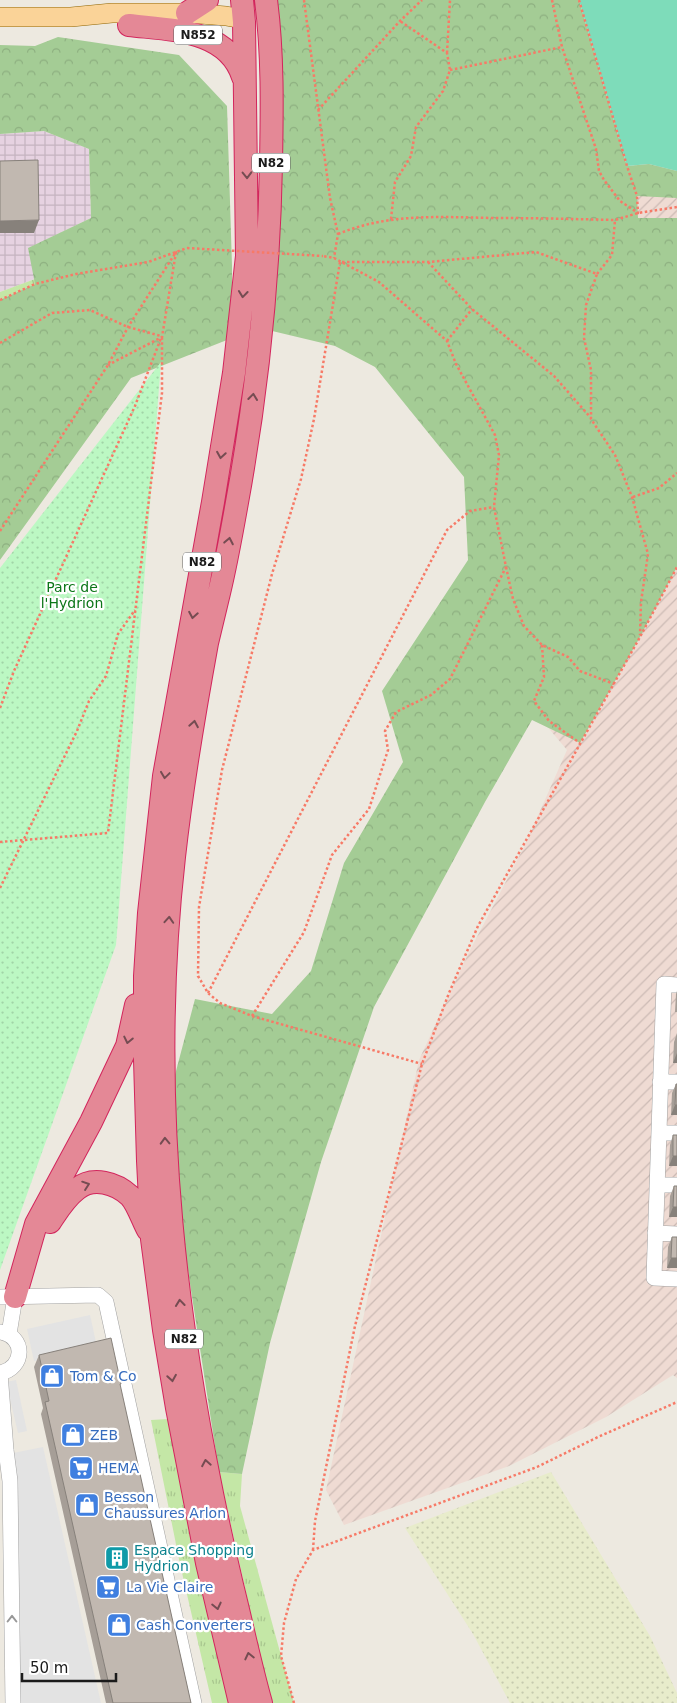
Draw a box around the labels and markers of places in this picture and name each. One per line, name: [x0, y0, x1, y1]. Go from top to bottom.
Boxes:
shop icon: Tom & Co: [39, 1363, 65, 1389]
place label: Tom & Co: [69, 1368, 137, 1384]
shop icon: ZEB: [60, 1422, 86, 1448]
place label: ZEB: [90, 1427, 118, 1443]
supermarket icon: HEMA: [68, 1455, 94, 1481]
place label: HEMA: [98, 1460, 139, 1476]
place label: Besson Chaussures Arlon: [104, 1489, 226, 1521]
shop icon: Besson Chaussures Arlon: [74, 1492, 100, 1518]
place label: Espace Shopping Hydrion: [134, 1542, 254, 1574]
building icon: Espace Shopping Hydrion: [104, 1545, 130, 1571]
supermarket icon: La Vie Claire: [95, 1574, 121, 1600]
place label: La Vie Claire: [126, 1579, 213, 1595]
shop icon: Cash Converters: [106, 1612, 132, 1638]
place label: Cash Converters: [136, 1617, 252, 1633]

